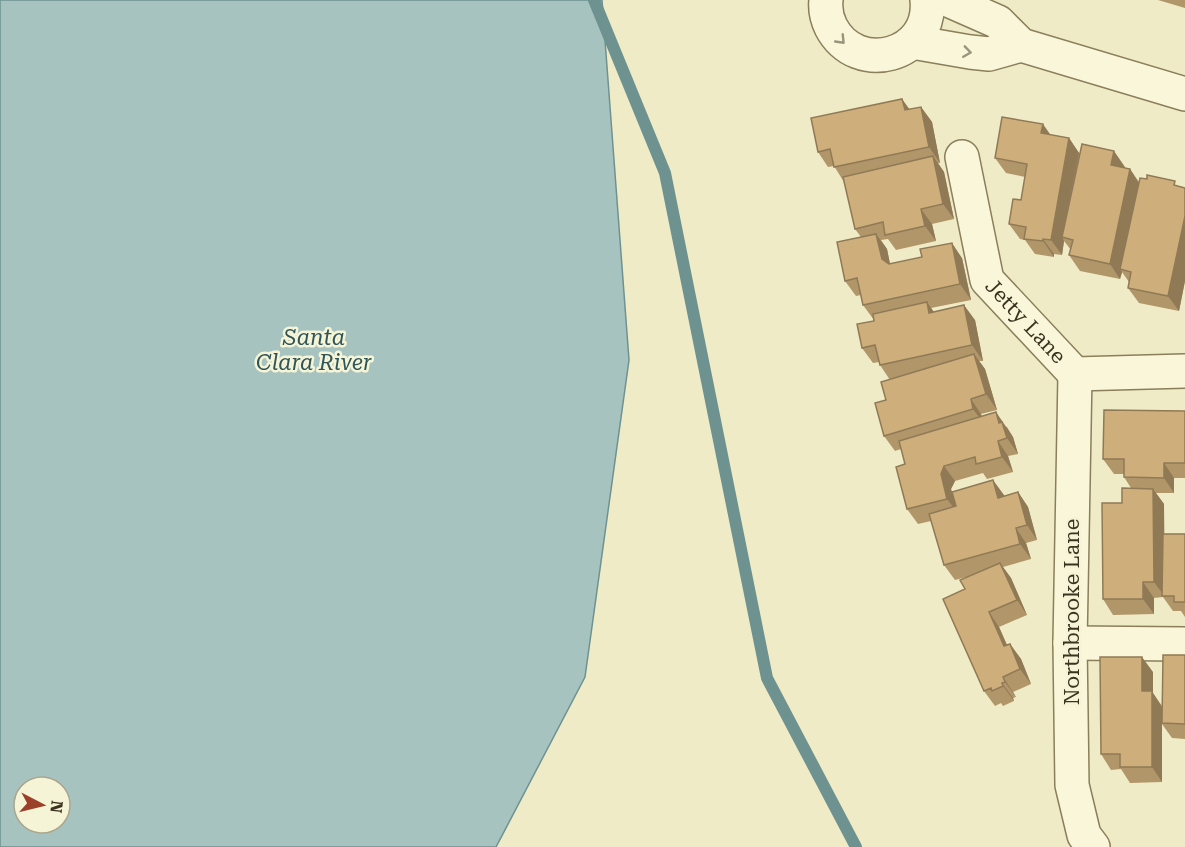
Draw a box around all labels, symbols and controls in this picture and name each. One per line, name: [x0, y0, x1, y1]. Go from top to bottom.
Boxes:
one-way arrow: [834, 33, 845, 43]
one-way arrow: [962, 45, 971, 57]
street label: Jetty Lane: [980, 274, 1071, 368]
water label: Santa Clara River: [256, 325, 372, 375]
street label: Northbrooke Lane: [1060, 519, 1084, 705]
north arrow: [12, 775, 72, 835]
text: N: [46, 799, 67, 814]

